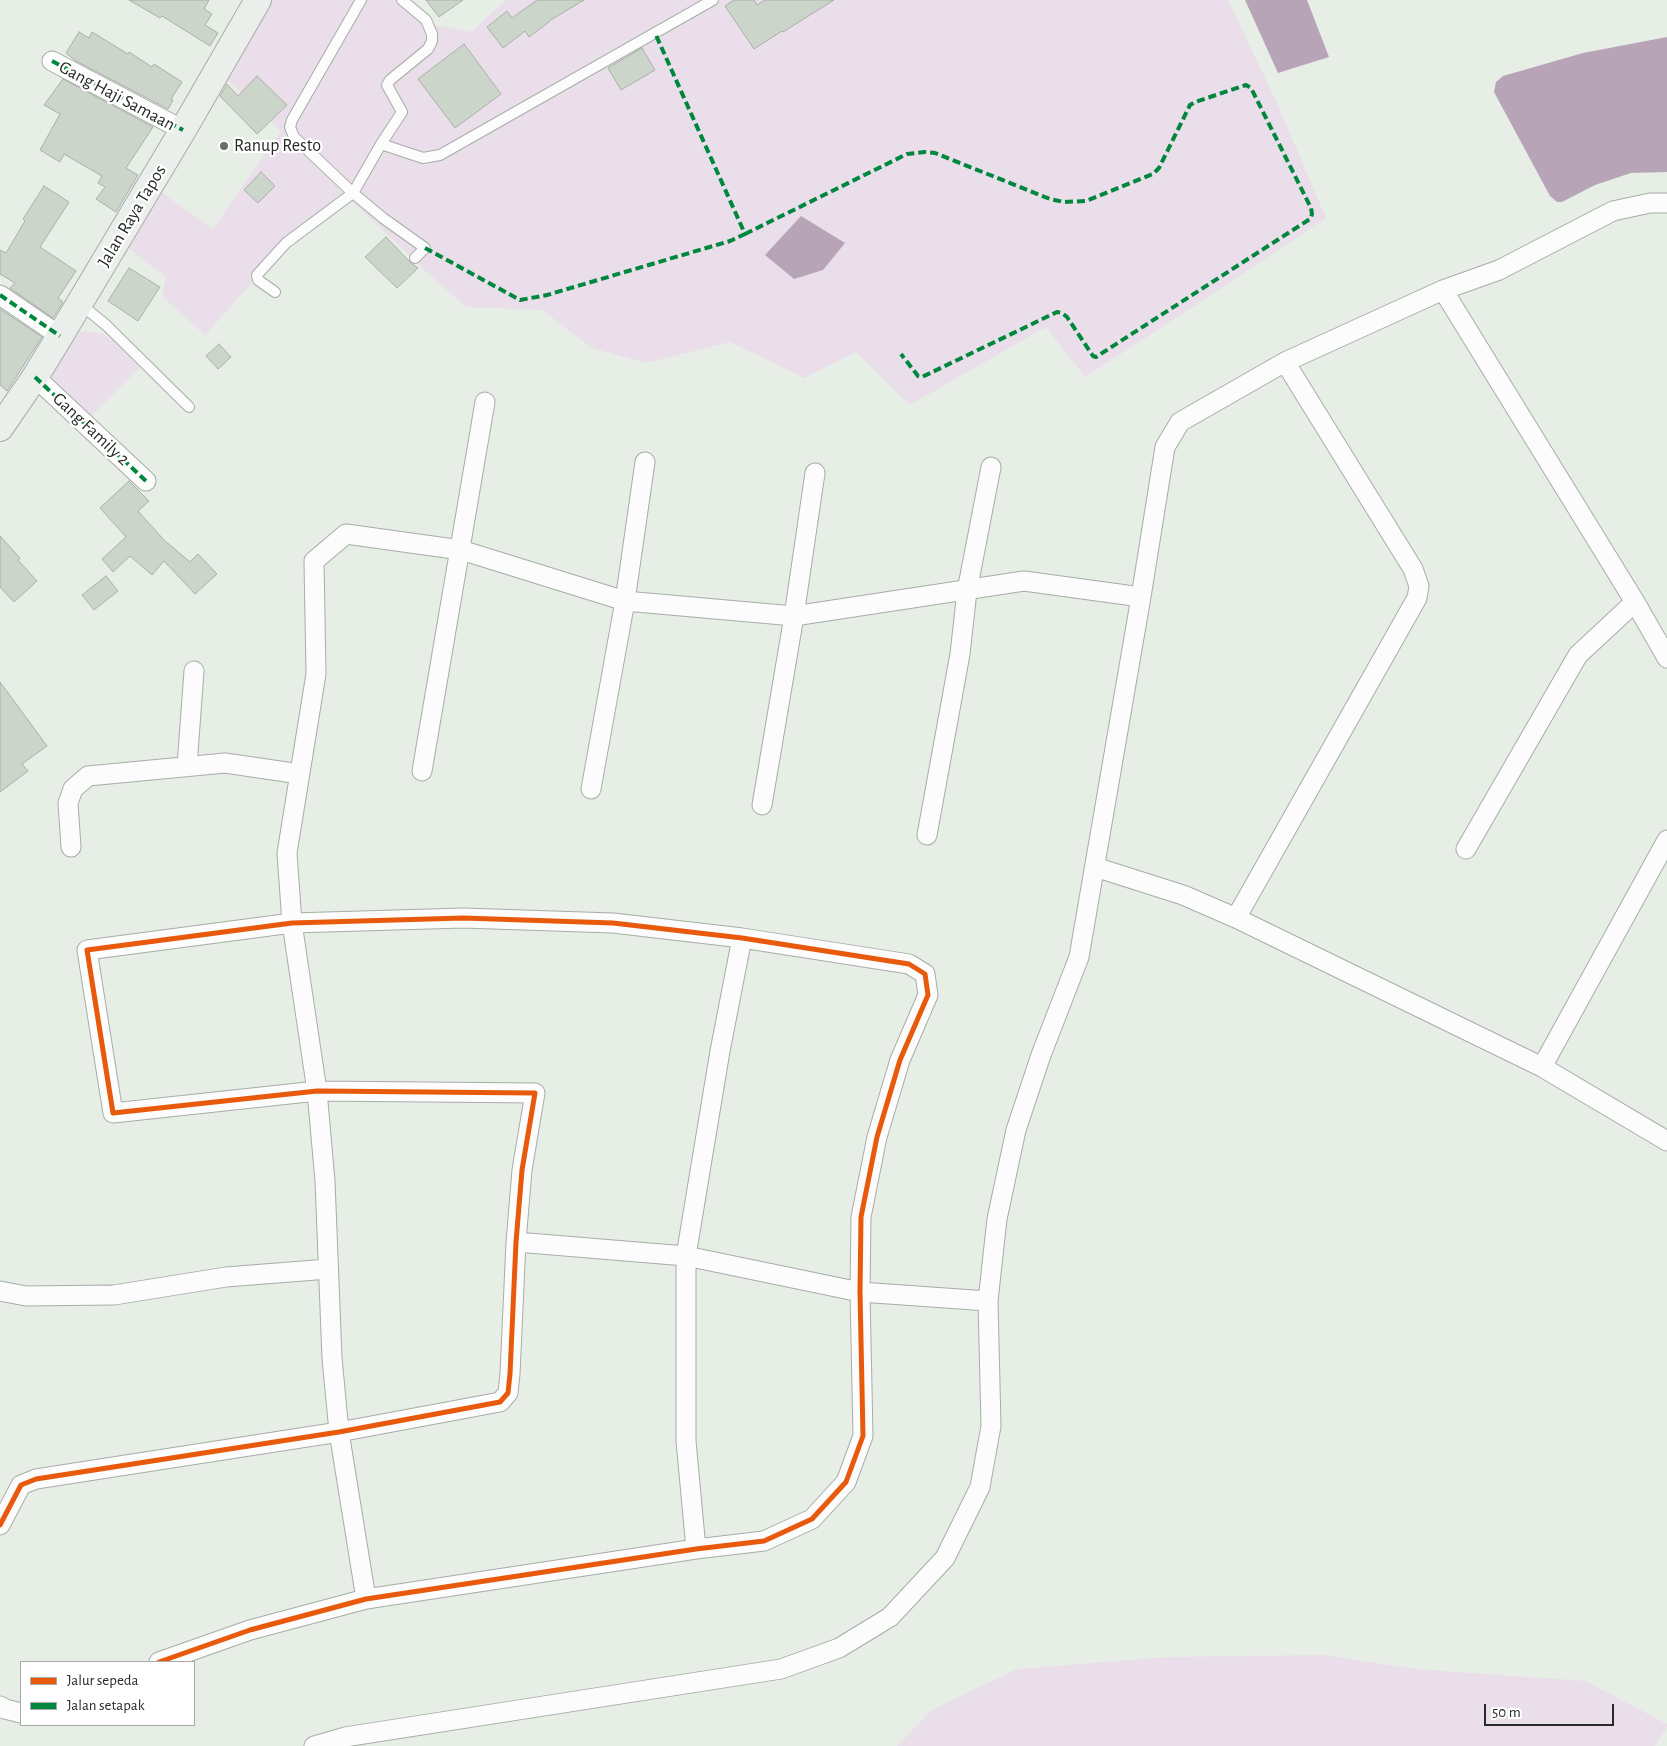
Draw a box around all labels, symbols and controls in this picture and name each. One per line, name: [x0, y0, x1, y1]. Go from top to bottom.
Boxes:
street label: Gang Haji Samaan: [55, 56, 179, 136]
place label: Ranup Resto: [234, 135, 321, 157]
marker: Ranup Resto: [218, 140, 230, 152]
street label: Jalan Raya Tapos: [93, 161, 171, 271]
street label: Gang Family 2: [48, 388, 134, 470]
legend: [20, 1661, 195, 1726]
text: Jalur sepeda: [67, 1673, 139, 1688]
scale bar: [1487, 1694, 1617, 1726]
text: Jalan setapak: [67, 1698, 145, 1713]
text: 50 m: [1492, 1705, 1521, 1720]

